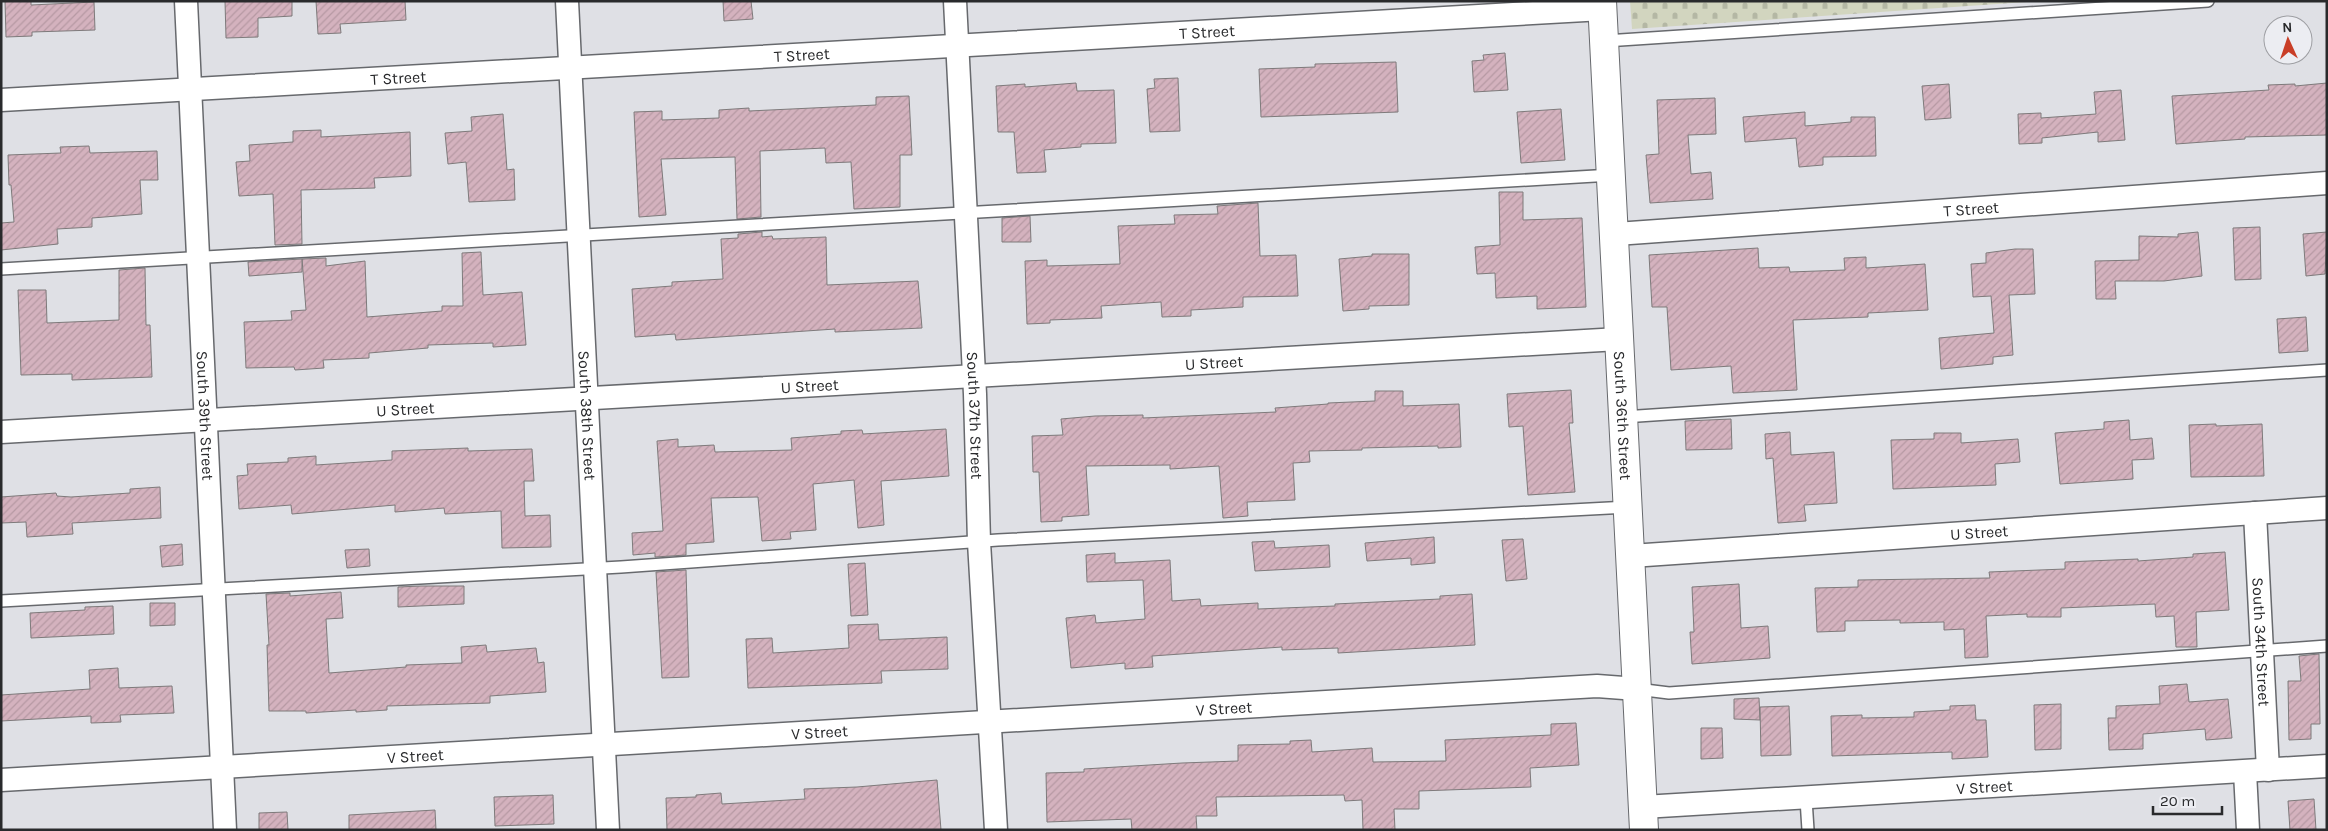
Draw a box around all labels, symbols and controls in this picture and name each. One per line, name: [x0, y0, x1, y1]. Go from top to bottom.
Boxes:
north arrow: [2263, 15, 2313, 65]
text: N: [2282, 19, 2293, 36]
street label: T Street: [1179, 21, 1235, 43]
street label: T Street: [773, 44, 830, 66]
street label: T Street: [370, 67, 427, 89]
street label: T Street: [1943, 198, 2000, 220]
street label: South 39th Street: [192, 350, 218, 481]
street label: South 38th Street: [574, 350, 600, 481]
street label: South 36th Street: [1610, 350, 1635, 481]
street label: South 37th Street: [963, 351, 986, 480]
street label: U Street: [1184, 352, 1244, 374]
street label: U Street: [780, 375, 839, 397]
street label: U Street: [376, 398, 435, 420]
street label: U Street: [1950, 521, 2009, 544]
street label: South 34th Street: [2248, 577, 2274, 707]
street label: V Street: [1195, 697, 1253, 720]
street label: V Street: [791, 721, 849, 743]
street label: V Street: [386, 745, 444, 767]
street label: V Street: [1956, 776, 2013, 798]
scale bar: [2153, 784, 2222, 816]
text: 20 m: [2160, 792, 2195, 810]

